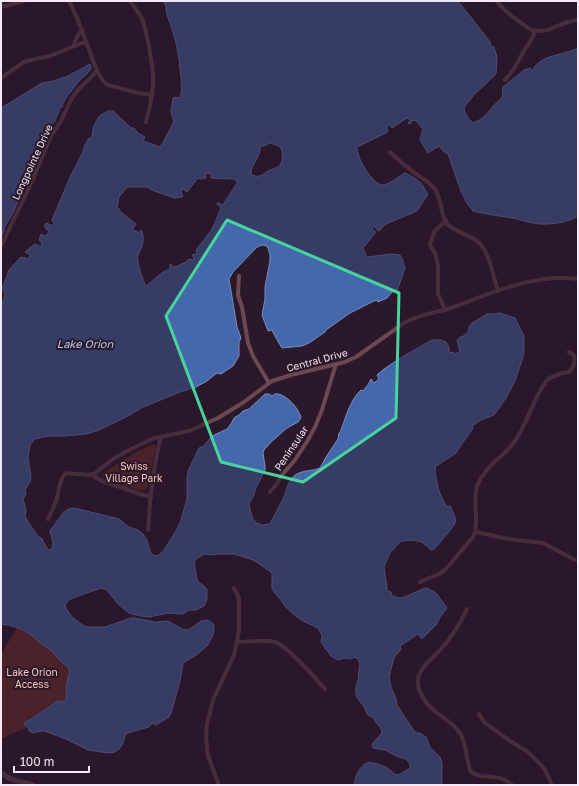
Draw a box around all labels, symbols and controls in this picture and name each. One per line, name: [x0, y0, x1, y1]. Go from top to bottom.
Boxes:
street label: Longpointe Drive: [9, 122, 55, 202]
water label: Lake Orion: [57, 337, 114, 350]
street label: Central Drive: [285, 346, 349, 374]
street label: Peninsular: [272, 423, 310, 473]
park label: Swiss Village Park: [105, 460, 163, 484]
park label: Lake Orion Access: [6, 666, 58, 690]
scale bar: [14, 748, 89, 774]
text: 100 m: [20, 754, 54, 769]

